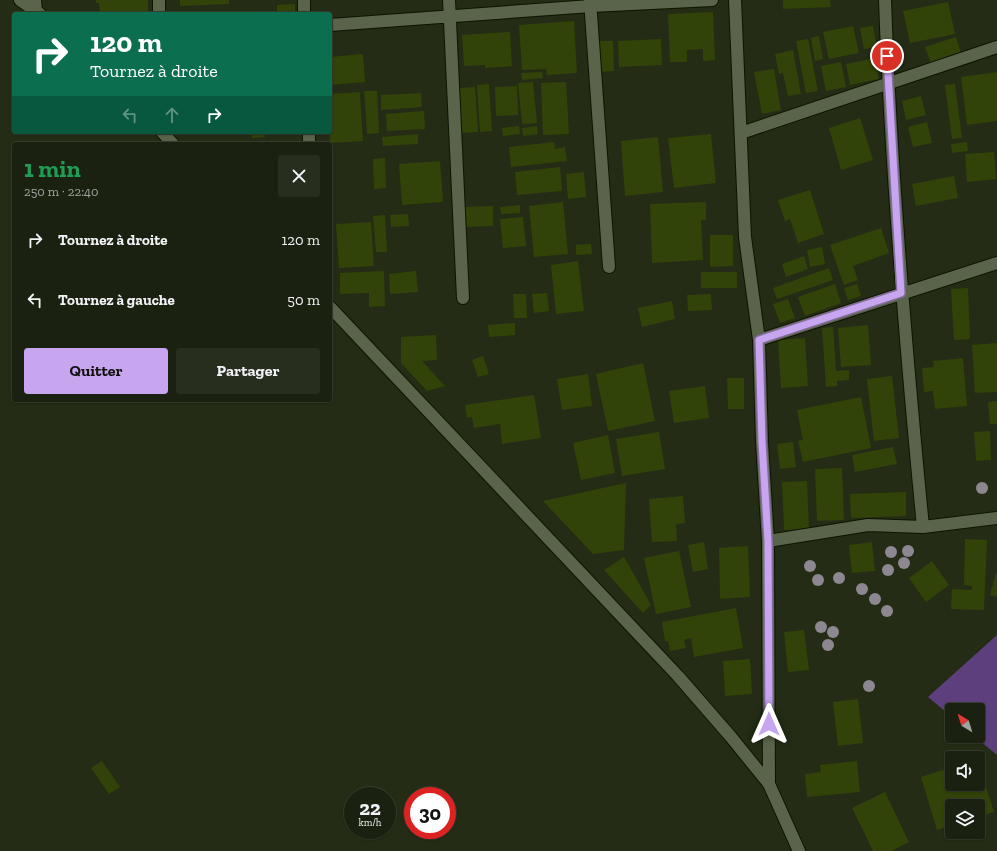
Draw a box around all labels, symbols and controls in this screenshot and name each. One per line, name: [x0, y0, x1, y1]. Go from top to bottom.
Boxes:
text: 120 m: [90, 26, 162, 59]
icon: right: [24, 28, 76, 80]
pin: [870, 39, 904, 73]
icon: arrive: [876, 45, 898, 67]
text: Tournez à droite: [90, 60, 218, 82]
icon: left: [119, 104, 141, 126]
icon: ahead: [161, 104, 183, 126]
icon: right: [203, 104, 225, 126]
text: 1 min: [24, 154, 81, 183]
button: close: [278, 155, 320, 197]
text: 250 m · 22:40: [24, 184, 99, 199]
icon: right: [24, 229, 46, 251]
text: Tournez à droite: [58, 231, 168, 249]
text: 120 m: [282, 231, 320, 249]
icon: left: [24, 289, 46, 311]
text: Tournez à gauche: [58, 291, 175, 309]
text: 50 m: [287, 291, 320, 309]
button: Quitter: [24, 348, 168, 394]
button: Partager: [176, 348, 320, 394]
position arrow: [748, 703, 790, 745]
north arrow: [945, 703, 985, 743]
map controls: [945, 703, 985, 839]
button: sound: [945, 751, 985, 791]
speed limit sign: 30: [404, 787, 456, 839]
text: 22: [359, 796, 381, 820]
button: layers: [945, 799, 985, 839]
text: km/h: [359, 817, 381, 829]

